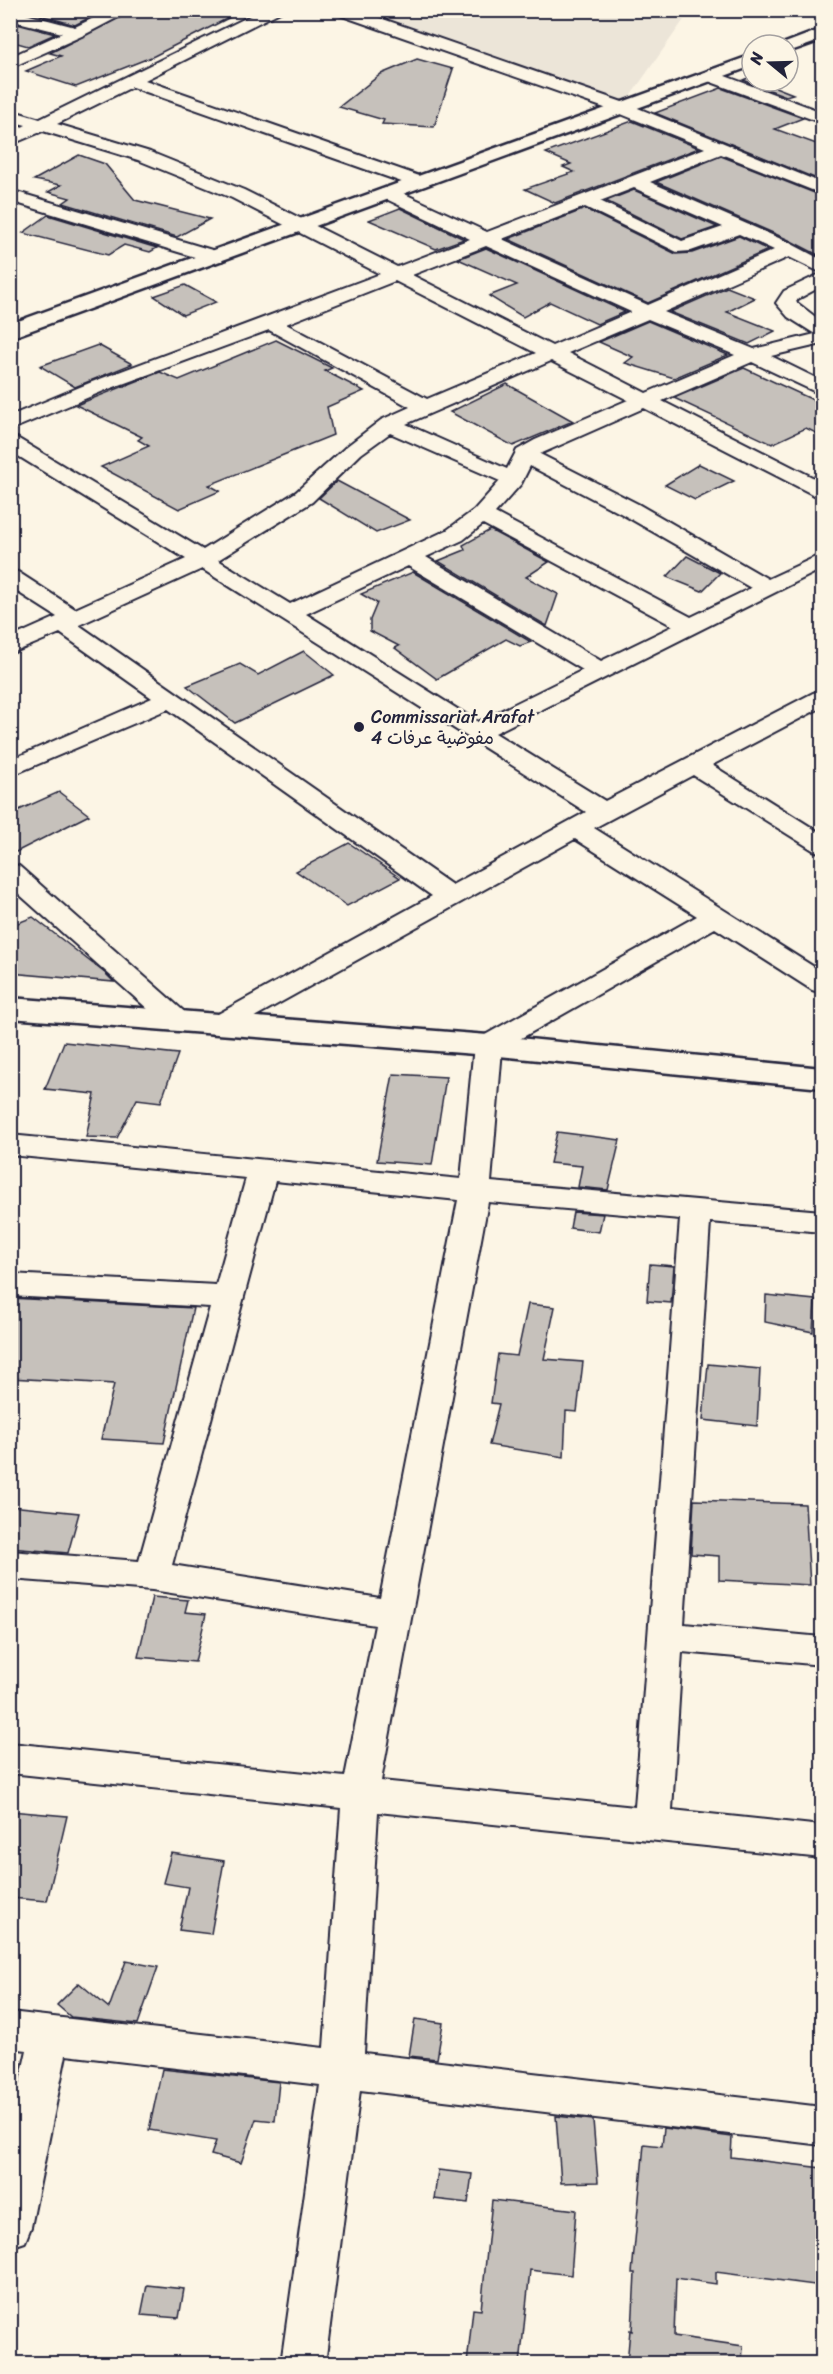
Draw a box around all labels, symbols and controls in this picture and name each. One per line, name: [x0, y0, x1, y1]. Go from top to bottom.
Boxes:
north arrow: [740, 33, 800, 93]
text: N: [740, 47, 772, 69]
place label: Commissariat Arafat 4 مفوضية عرفات: [371, 701, 535, 754]
marker: Commissariat Arafat 4 مفوضية عرفات: [352, 720, 366, 734]

